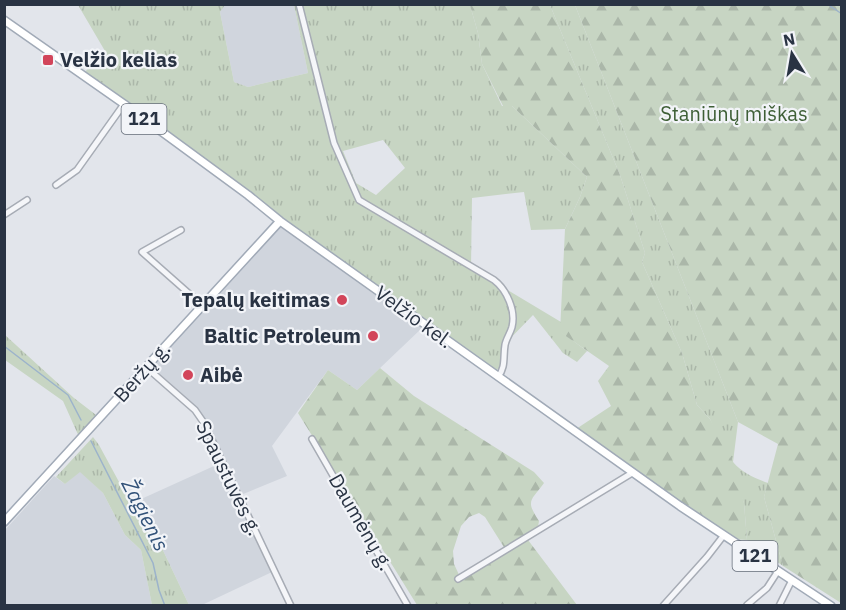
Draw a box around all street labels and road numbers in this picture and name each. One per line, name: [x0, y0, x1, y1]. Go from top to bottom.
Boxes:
road number: 121: [122, 104, 166, 134]
street label: Velžio kel.: [370, 279, 459, 354]
street label: Beržų g.: [107, 336, 176, 408]
street label: Spaustuvės g.: [190, 416, 269, 540]
street label: Daumėnų g.: [323, 468, 400, 575]
road number: 121: [732, 541, 777, 571]

